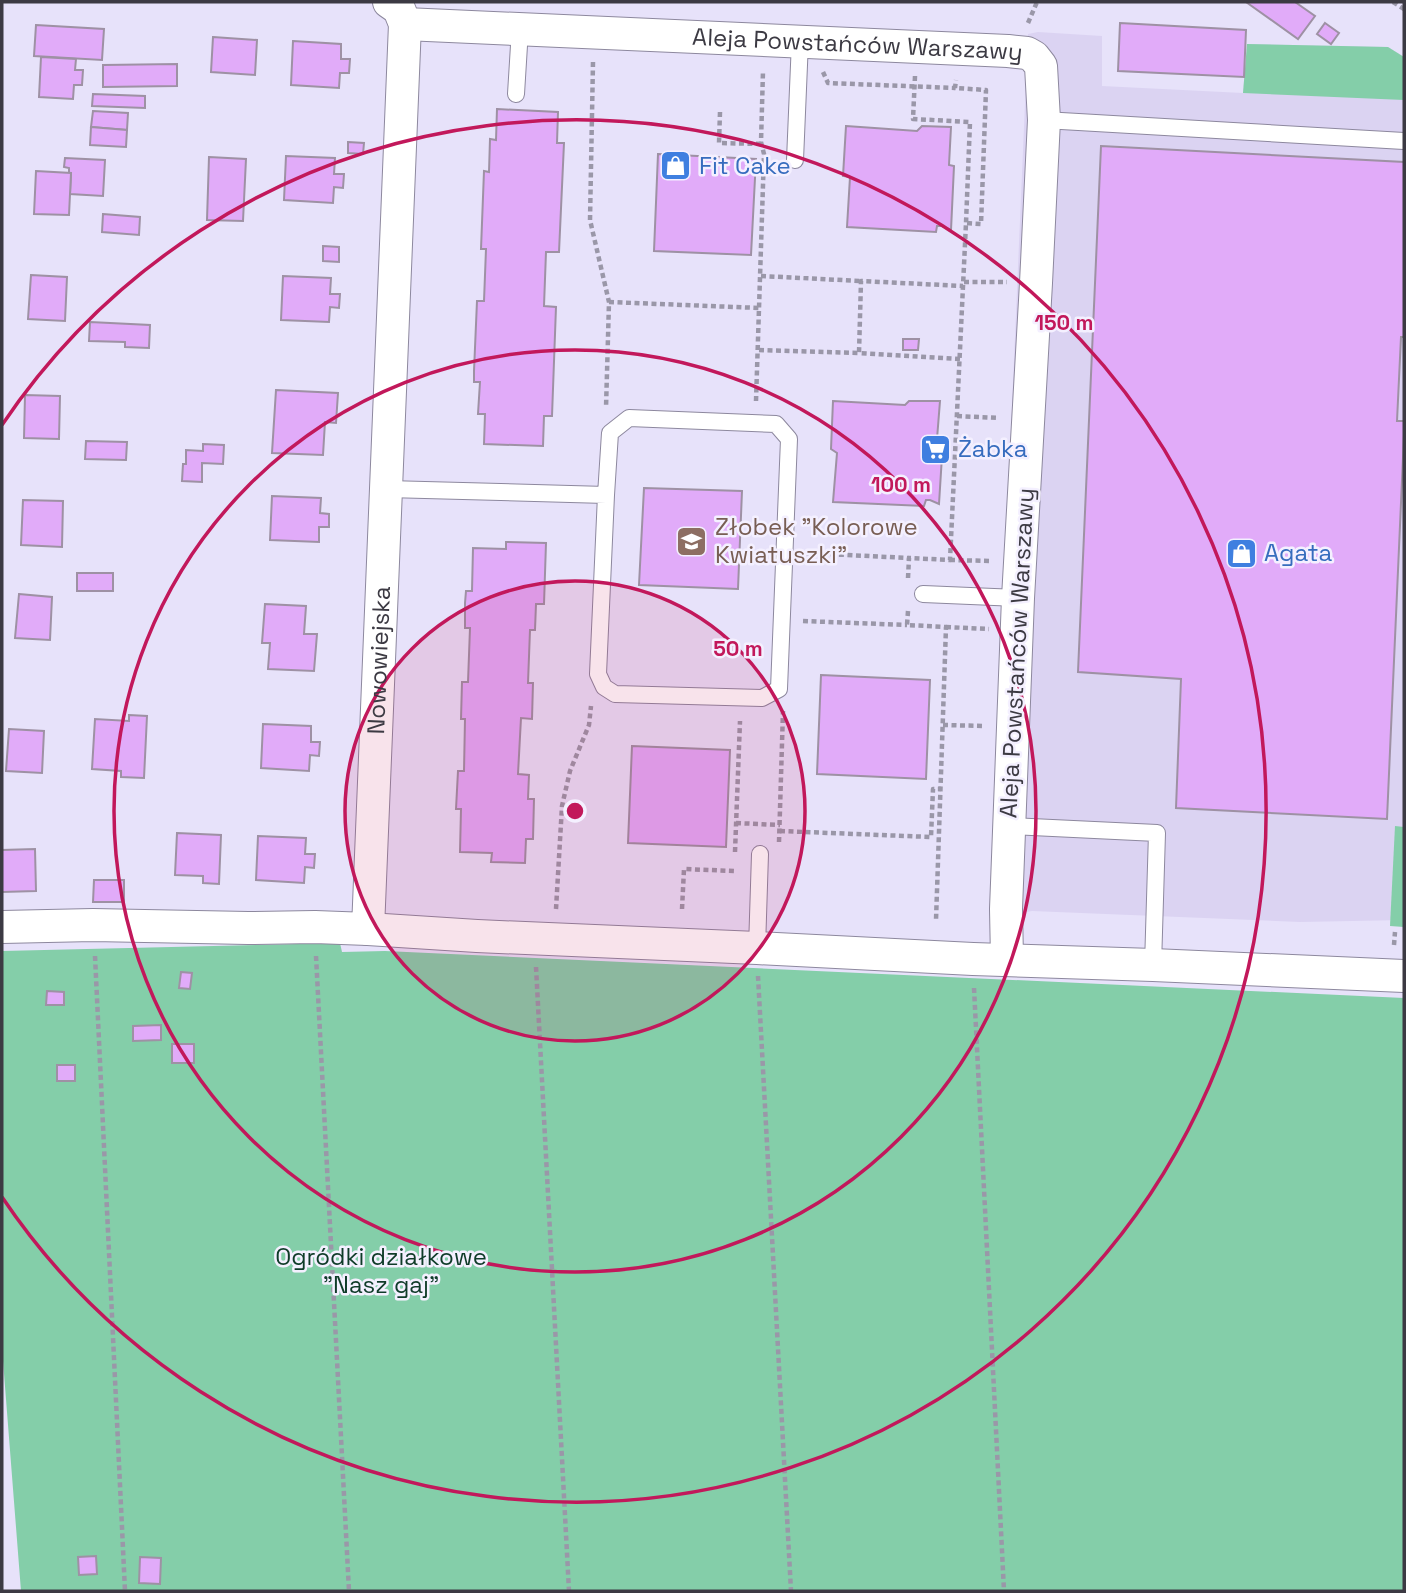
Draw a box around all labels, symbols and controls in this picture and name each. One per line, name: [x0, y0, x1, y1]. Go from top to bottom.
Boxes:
street label: Aleja Powstańców Warszawy: [692, 21, 1024, 67]
shop icon: Fit Cake: [659, 149, 693, 183]
place label: Fit Cake: [699, 150, 791, 181]
text: 150 m: [1035, 309, 1093, 336]
supermarket icon: Żabka: [918, 432, 952, 466]
place label: Żabka: [958, 433, 1028, 464]
text: 100 m: [871, 471, 931, 498]
street label: Aleja Powstańców Warszawy: [992, 487, 1041, 819]
place label: Złobek "Kolorowe Kwiatuszki": [715, 511, 918, 570]
school or university icon: Złobek "Kolorowe Kwiatuszki": [675, 524, 709, 558]
shop icon: Agata: [1224, 536, 1258, 570]
place label: Agata: [1264, 537, 1333, 568]
street label: Nowowiejska: [360, 585, 397, 735]
text: 50 m: [713, 635, 763, 662]
centre of rings: [563, 799, 587, 823]
park label: Ogródki działkowe "Nasz gaj": [275, 1241, 487, 1300]

